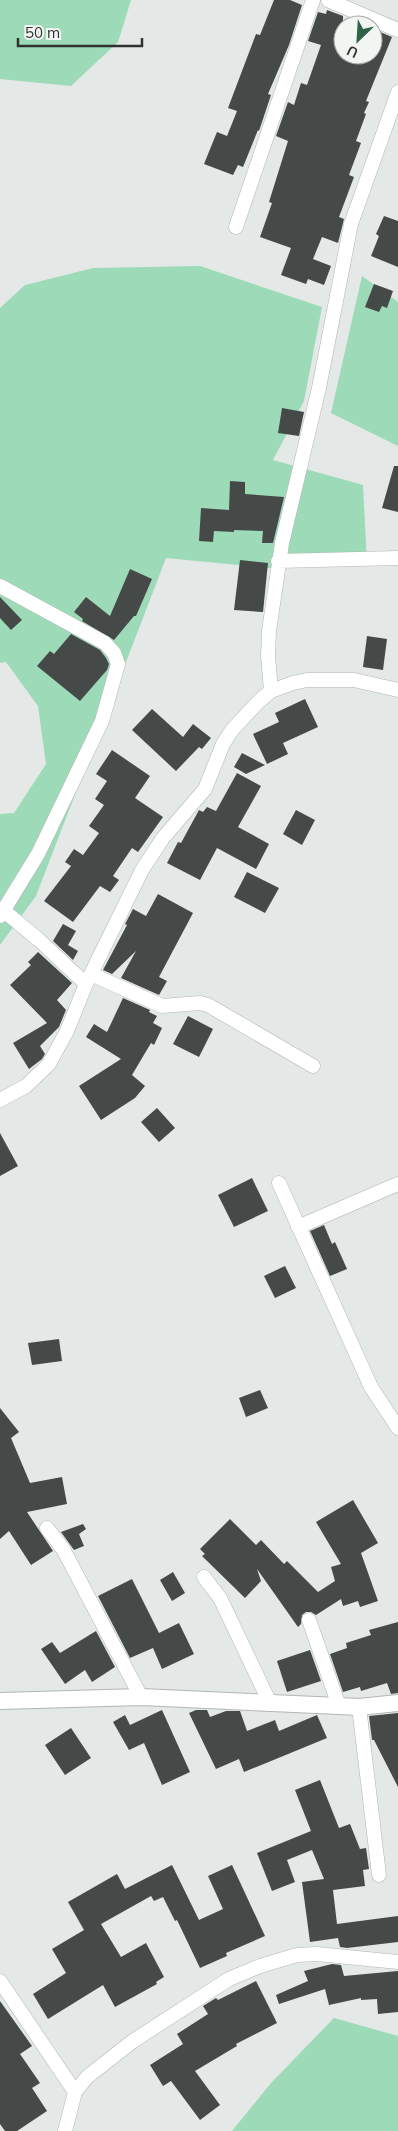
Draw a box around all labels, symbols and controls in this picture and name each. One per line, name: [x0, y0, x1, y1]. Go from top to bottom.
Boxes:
scale bar: [18, 15, 141, 47]
north arrow: [333, 15, 383, 65]
text: 50 m: [25, 23, 60, 42]
text: U: [344, 41, 361, 62]

